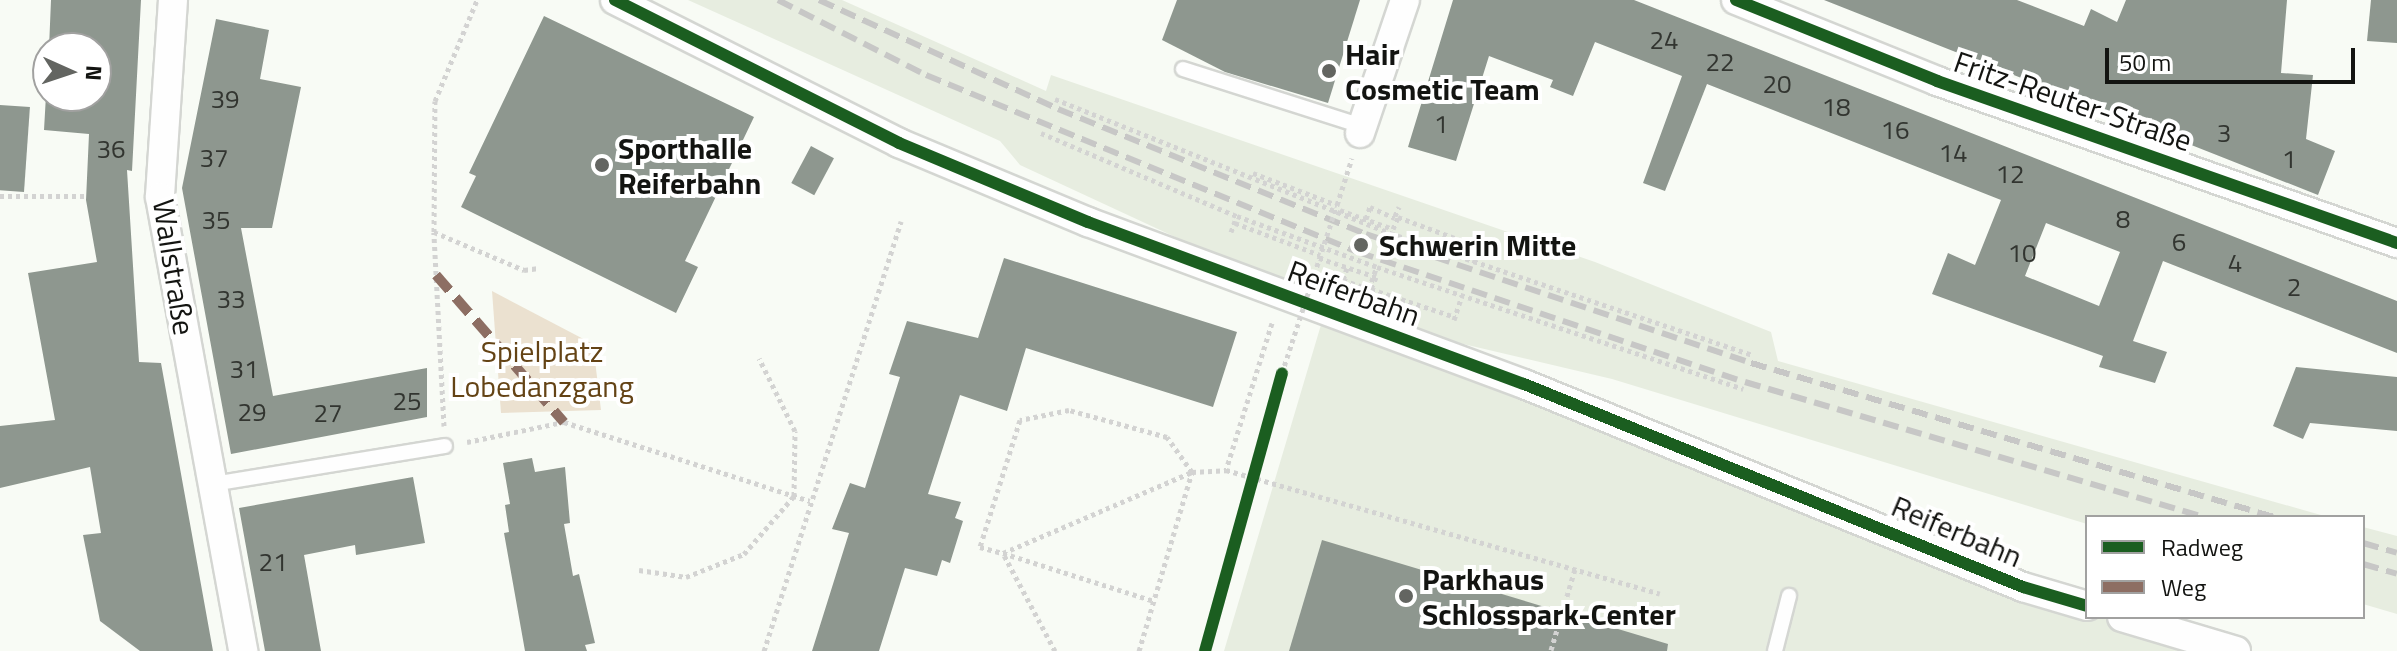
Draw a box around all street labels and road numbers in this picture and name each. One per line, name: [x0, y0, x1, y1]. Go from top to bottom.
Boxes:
street label: Fritz-Reuter-Straße: [1949, 43, 2197, 159]
street label: Wallstraße: [145, 196, 203, 338]
street label: Reiferbahn: [1283, 252, 1425, 334]
street label: Reiferbahn: [1886, 487, 2028, 575]

